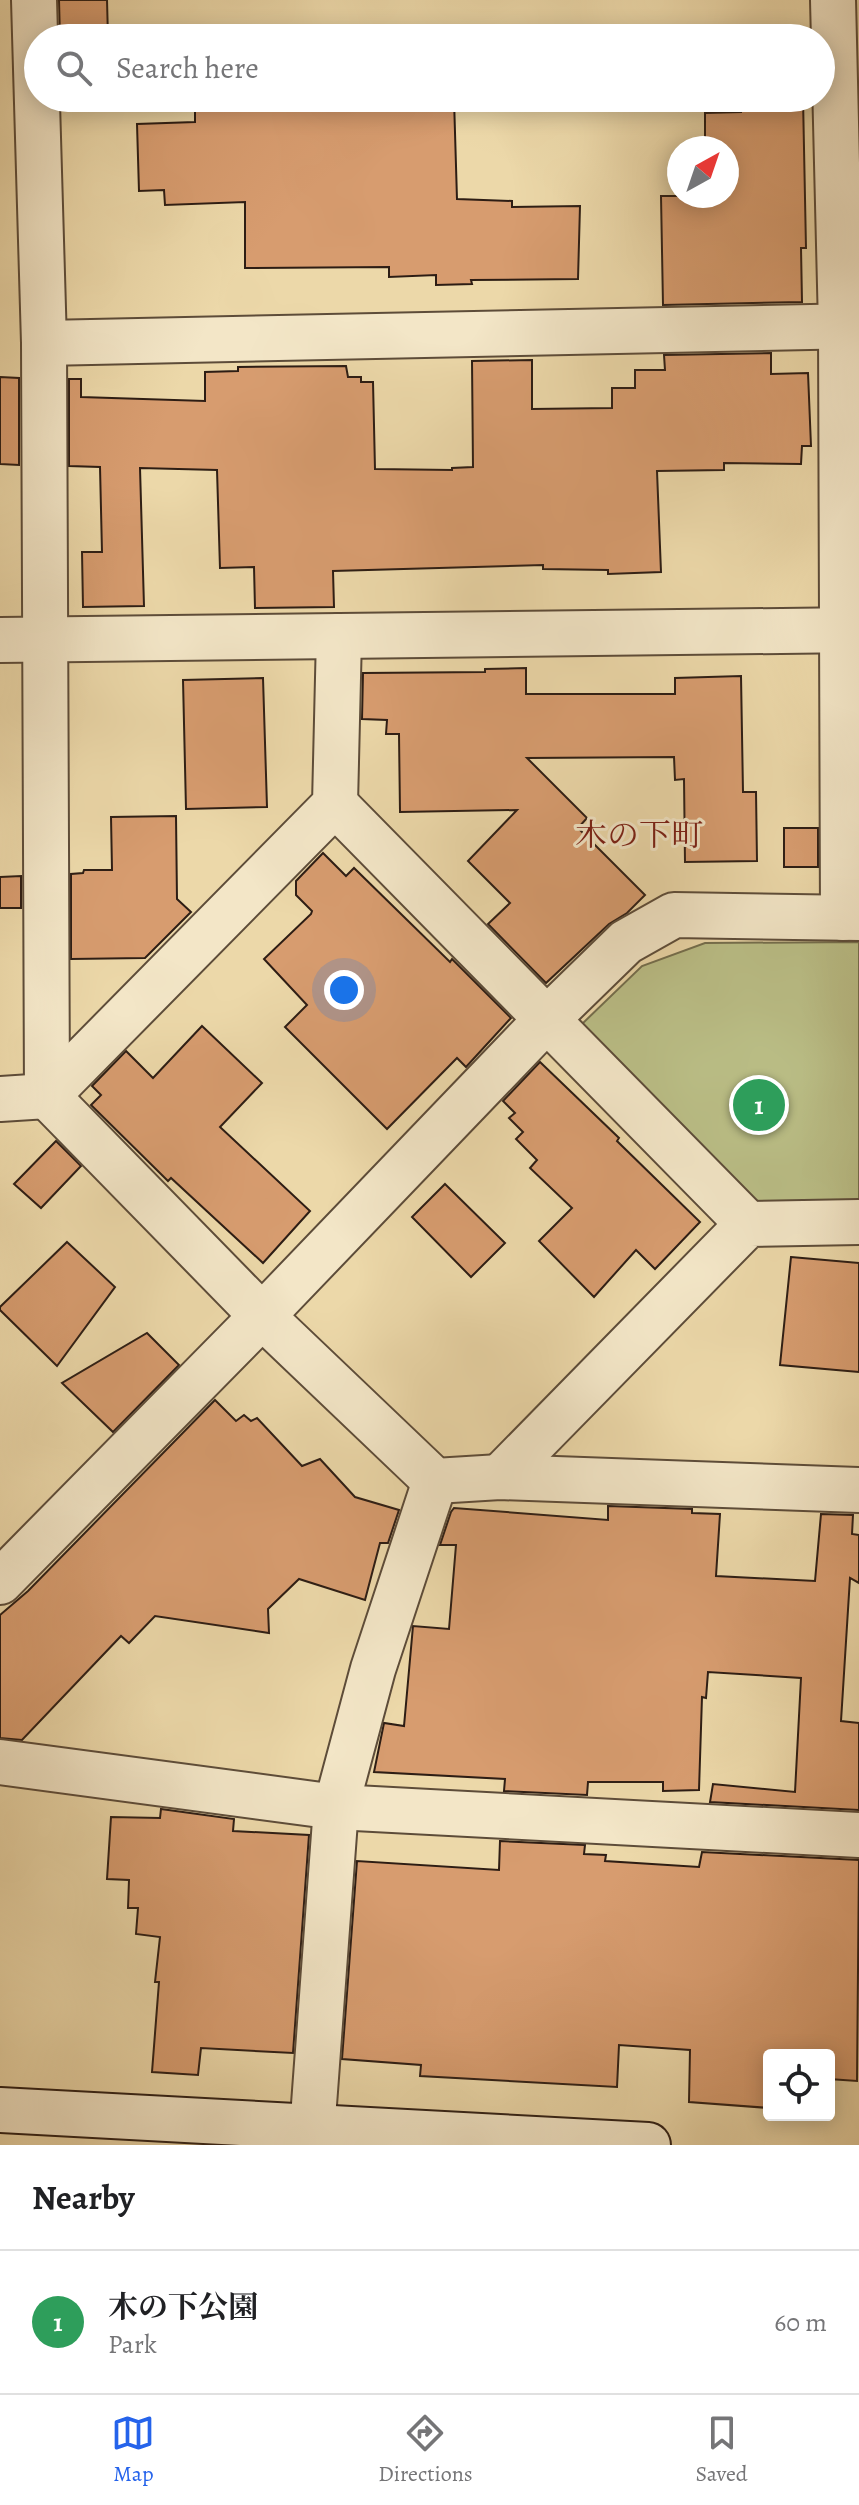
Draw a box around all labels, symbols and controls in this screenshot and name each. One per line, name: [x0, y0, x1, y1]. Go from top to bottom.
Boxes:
search box: [24, 24, 835, 112]
icon: search: [52, 46, 96, 90]
text: Search here: [116, 48, 259, 88]
north arrow: [667, 136, 739, 208]
district label: 木の下町: [575, 813, 703, 857]
your location: [324, 970, 364, 1010]
pin: 1: [733, 1075, 785, 1135]
map controls: [763, 2049, 835, 2121]
button: locate: [763, 2049, 835, 2121]
text: Nearby: [32, 2174, 135, 2221]
text: 木の下公園: [108, 2287, 258, 2327]
text: 1: [53, 2305, 63, 2340]
text: 60 m: [774, 2305, 827, 2340]
text: Park: [108, 2327, 157, 2362]
tab: Map: [111, 2411, 155, 2489]
tab: Directions: [378, 2411, 473, 2489]
tab: Saved: [695, 2411, 748, 2489]

